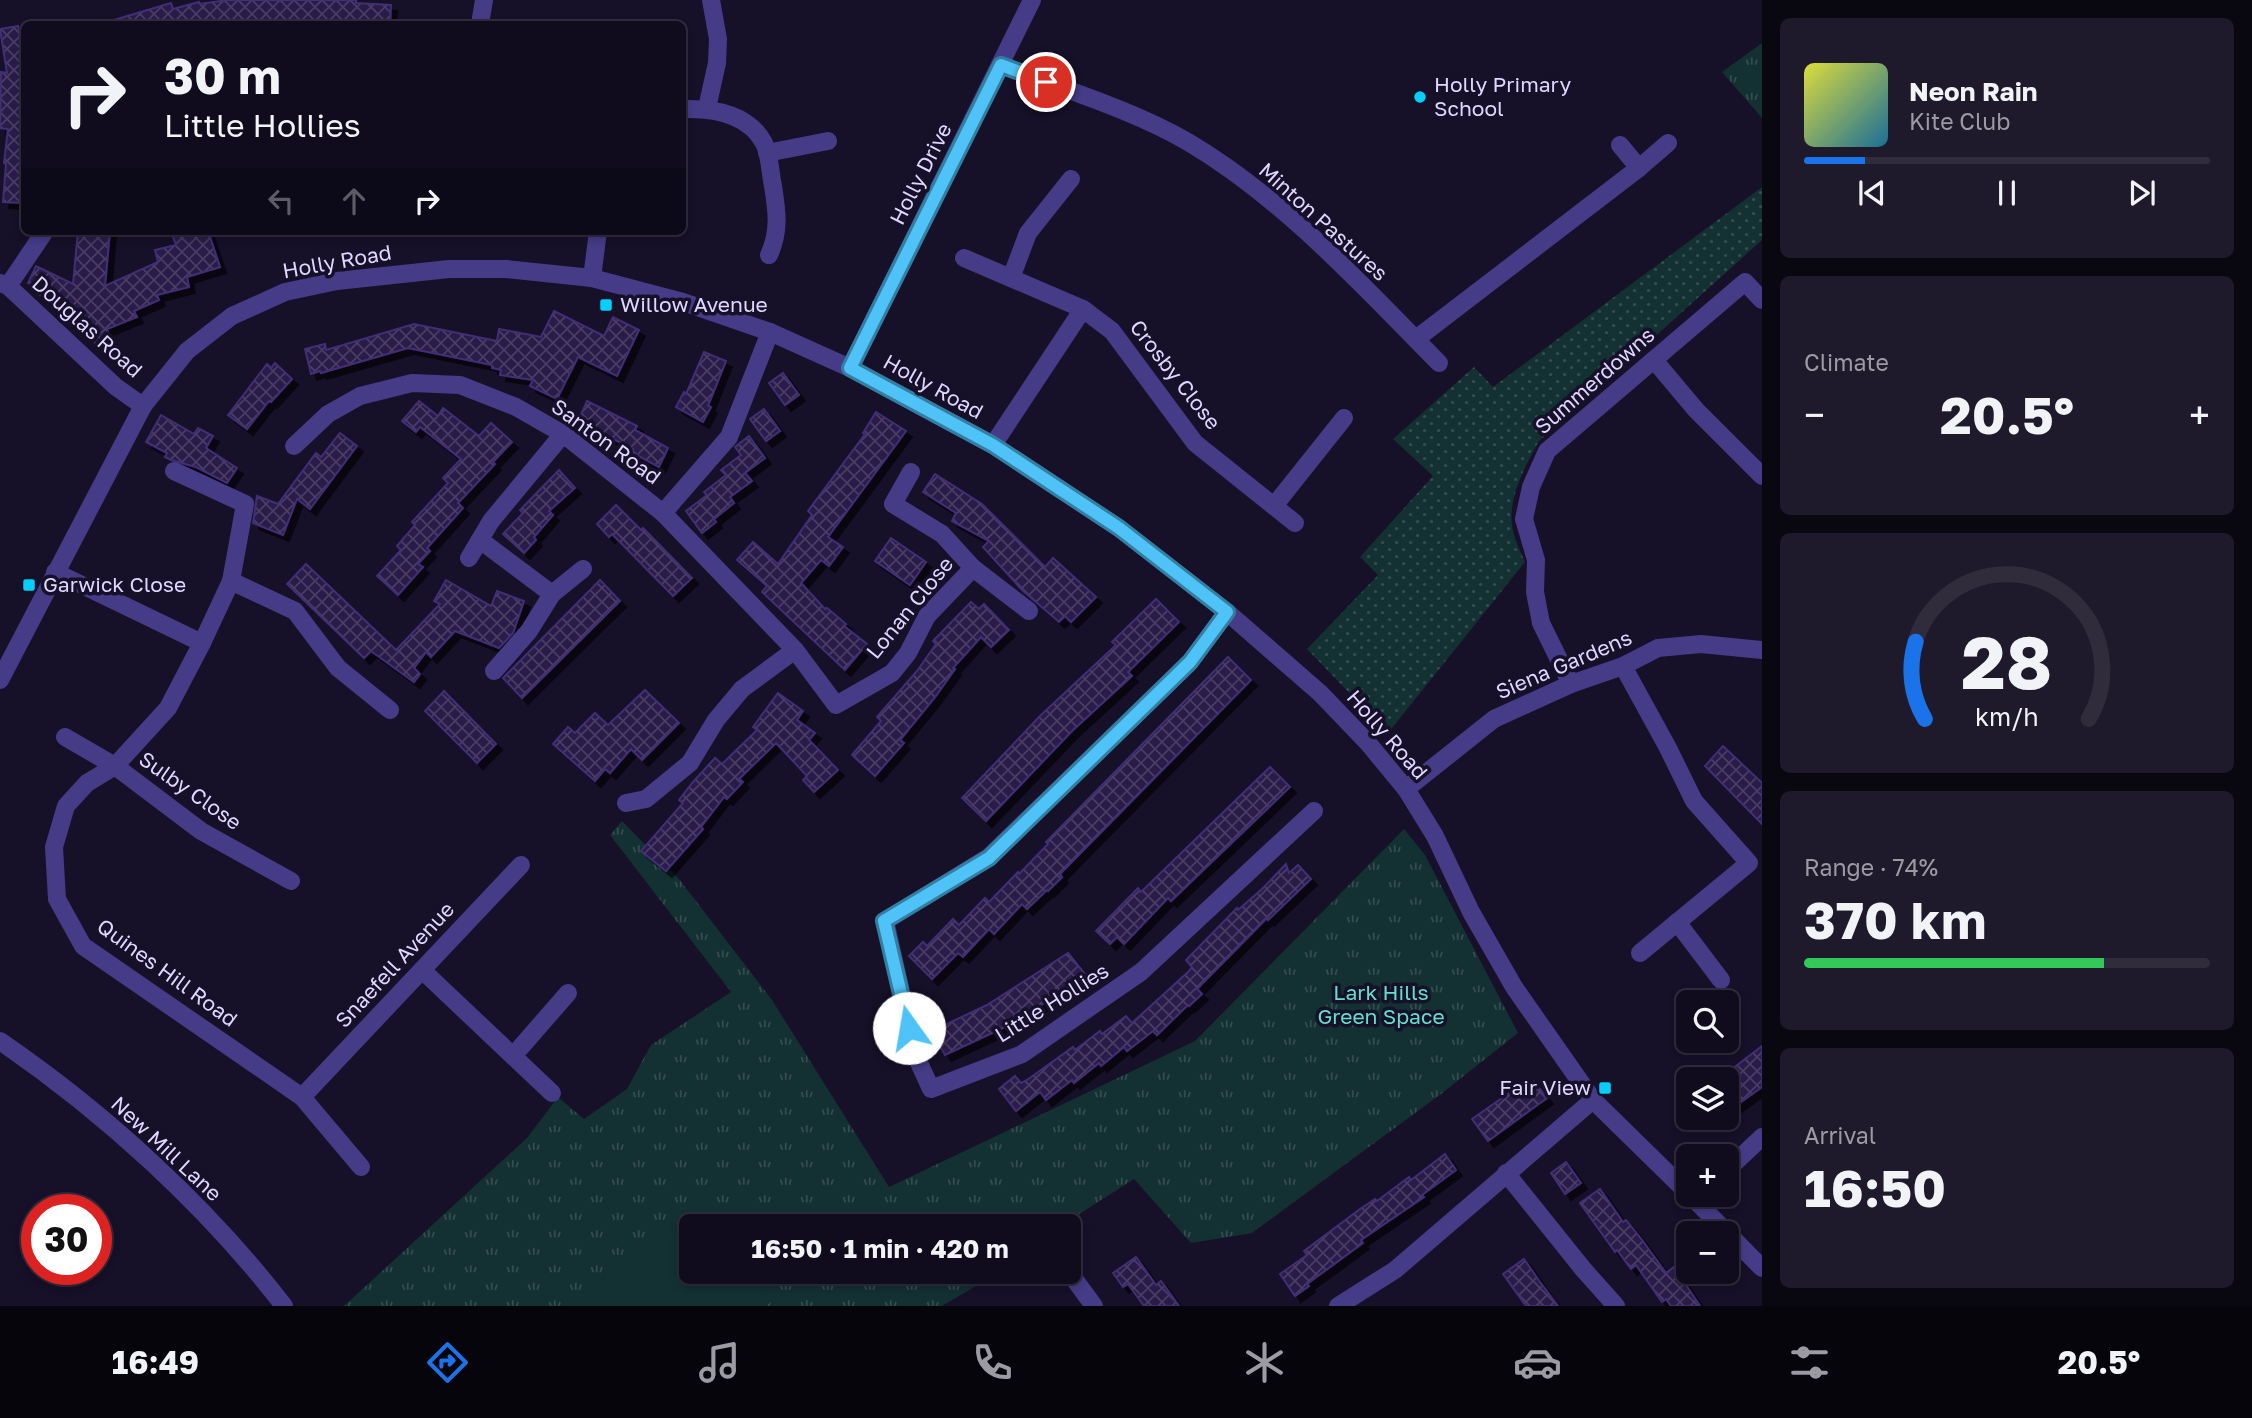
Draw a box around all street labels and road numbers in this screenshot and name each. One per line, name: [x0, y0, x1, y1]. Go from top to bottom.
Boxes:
street label: Holly Drive: [883, 118, 957, 229]
street label: Minton Pastures: [1254, 157, 1393, 286]
street label: Holly Road: [280, 239, 393, 283]
street label: Douglas Road: [27, 270, 148, 383]
street label: Crosby Close: [1125, 314, 1227, 434]
street label: Summerdowns: [1529, 321, 1659, 439]
street label: Holly Road: [879, 348, 988, 424]
street label: Santon Road: [547, 393, 666, 490]
street label: Lonan Close: [860, 551, 958, 664]
street label: Siena Gardens: [1492, 624, 1635, 704]
street label: Holly Road: [1342, 684, 1434, 784]
street label: Sulby Close: [134, 745, 247, 835]
street label: Snaefell Avenue: [329, 896, 459, 1033]
street label: Quines Hill Road: [92, 913, 243, 1032]
street label: Little Hollies: [990, 957, 1113, 1047]
street label: New Mill Lane: [106, 1090, 227, 1206]

